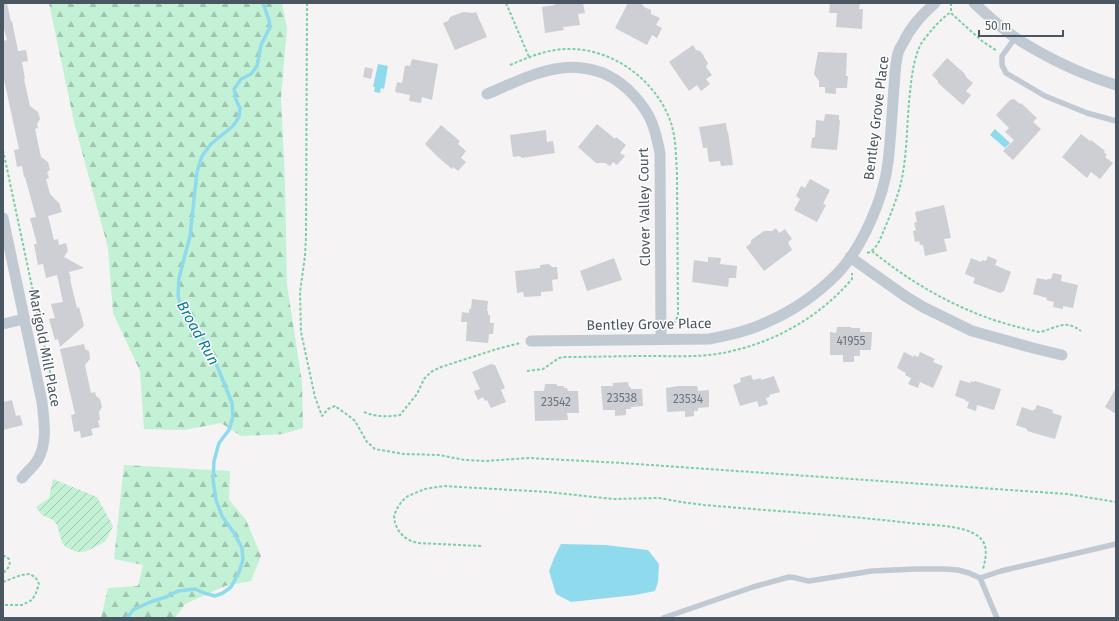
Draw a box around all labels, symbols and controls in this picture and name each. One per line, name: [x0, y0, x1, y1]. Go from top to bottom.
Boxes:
scale bar: [979, 12, 1063, 38]
text: 50 m: [985, 19, 1011, 33]
street label: Bentley Grove Place: [860, 55, 893, 181]
street label: Clover Valley Court: [635, 147, 654, 267]
street label: Marigold Mill Place: [25, 288, 64, 408]
water label: Broad Run: [173, 298, 223, 368]
street label: Bentley Grove Place: [586, 315, 712, 334]
house number: 41955: [836, 334, 866, 348]
house number: 23538: [607, 391, 638, 405]
house number: 23534: [673, 392, 704, 406]
house number: 23542: [541, 395, 571, 409]

